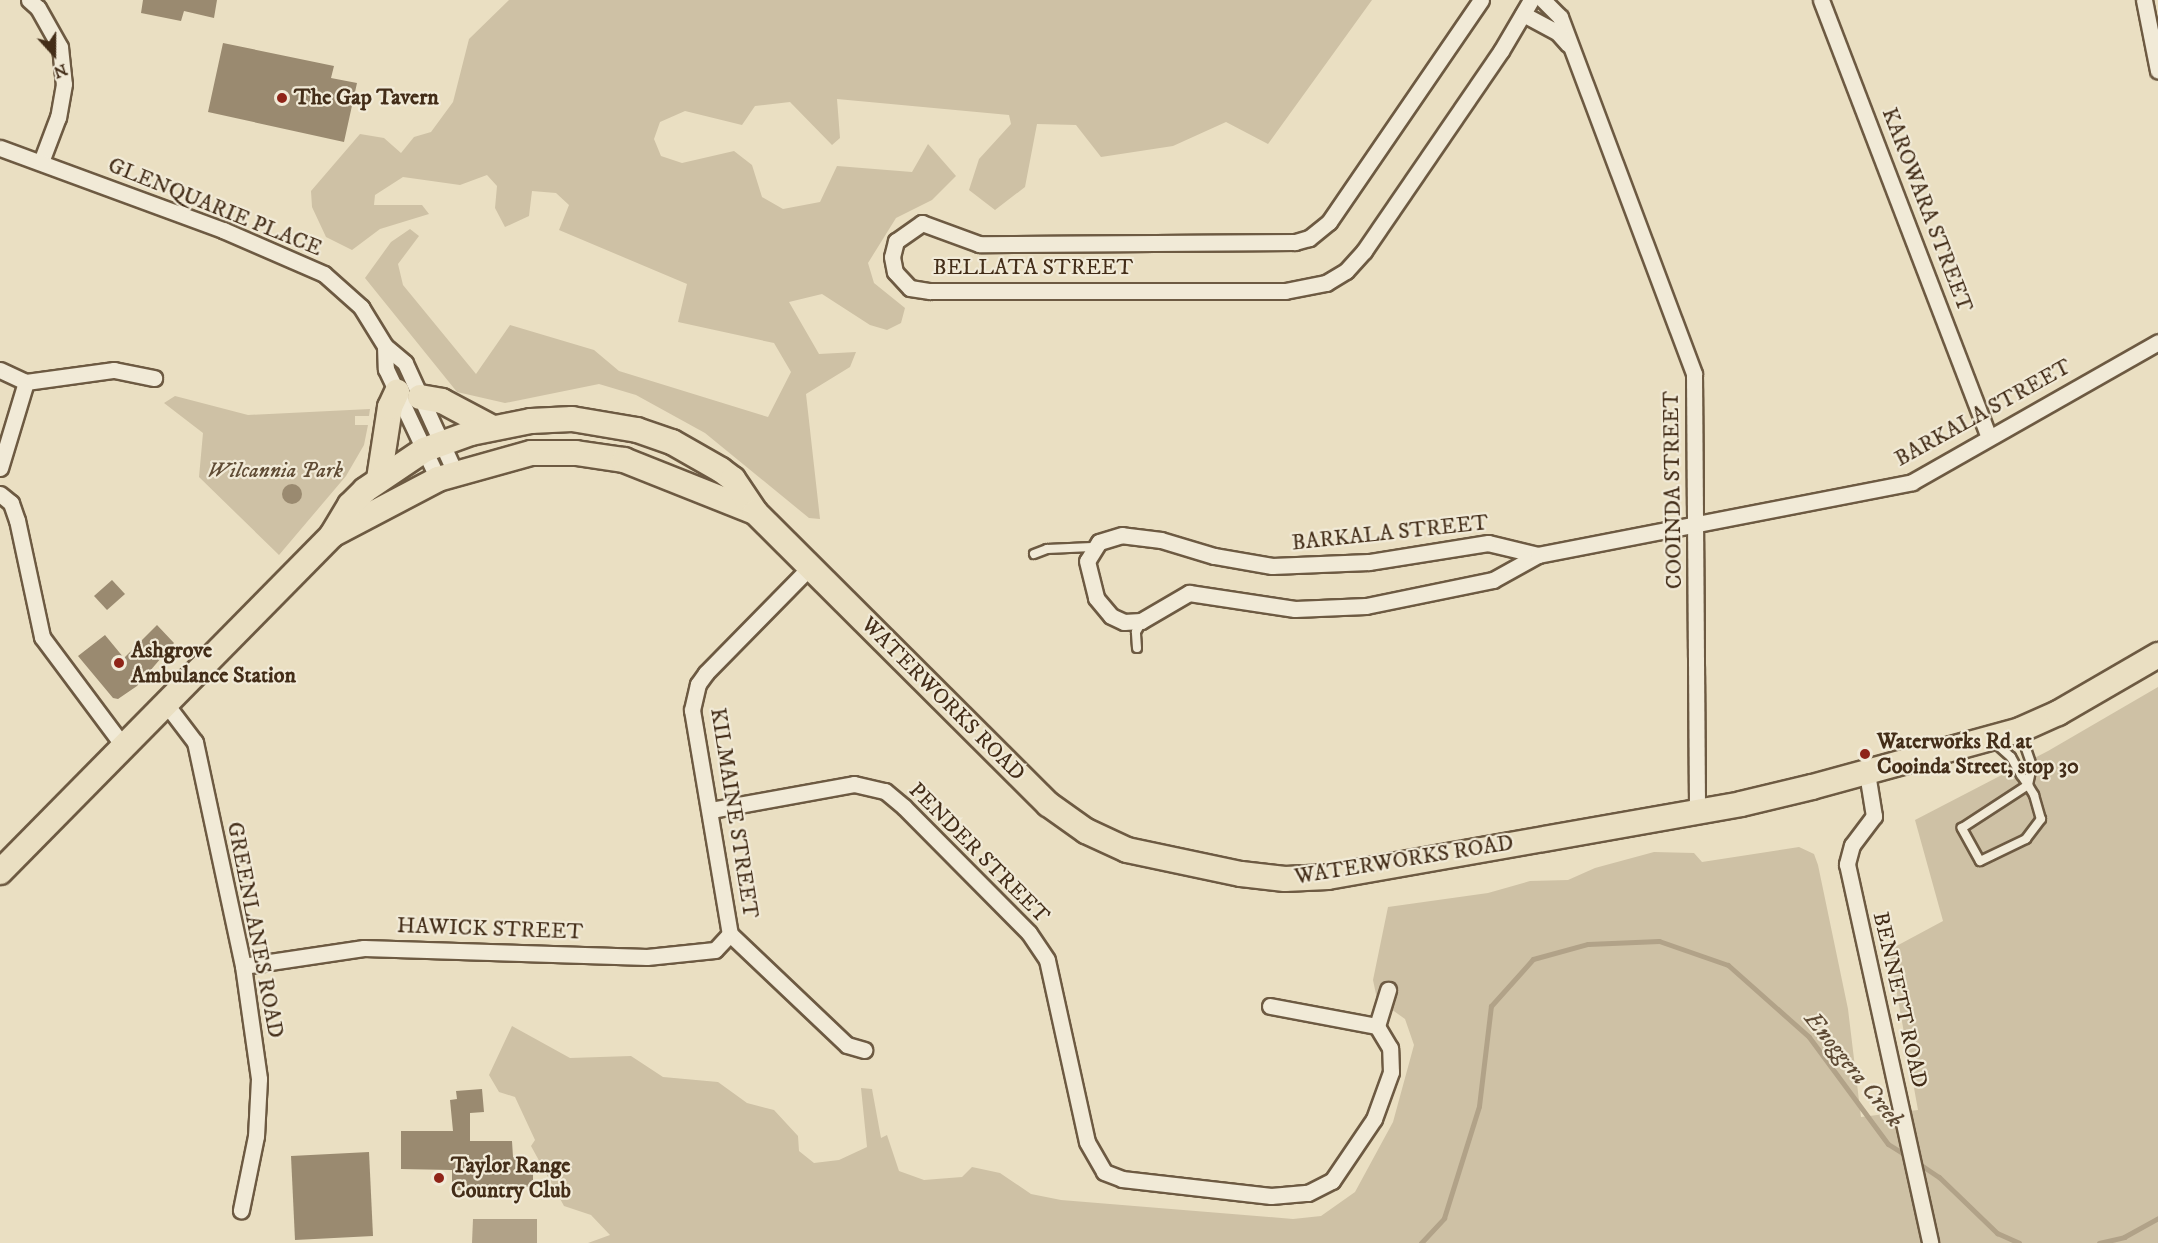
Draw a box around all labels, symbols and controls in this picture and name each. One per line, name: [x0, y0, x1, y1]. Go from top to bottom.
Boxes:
north arrow: [24, 24, 84, 84]
text: N: [51, 59, 70, 82]
place label: The Gap Tavern: [294, 85, 439, 111]
marker: The Gap Tavern: [275, 91, 289, 105]
street label: KAROWARA STREET: [1876, 104, 1978, 316]
street label: GLENQUARIE PLACE: [104, 152, 326, 262]
street label: BELLATA STREET: [933, 255, 1133, 281]
street label: BARKALA STREET: [1890, 354, 2076, 472]
street label: COOINDA STREET: [1658, 391, 1688, 589]
park label: Wilcannia Park: [207, 458, 343, 484]
street label: BARKALA STREET: [1290, 510, 1490, 556]
street label: WATERWORKS ROAD: [856, 612, 1030, 786]
place label: Ashgrove Ambulance Station: [131, 637, 296, 688]
marker: Ashgrove Ambulance Station: [112, 656, 126, 670]
street label: KILMAINE STREET: [704, 706, 764, 920]
place label: Waterworks Rd at Cooinda Street, stop 30: [1877, 728, 2079, 780]
marker: Waterworks Rd at Cooinda Street, stop 30: [1858, 747, 1872, 761]
street label: PENDER STREET: [903, 777, 1055, 929]
street label: GREENLANES ROAD: [221, 820, 289, 1040]
street label: WATERWORKS ROAD: [1293, 830, 1515, 890]
street label: BENNETT ROAD: [1867, 909, 1933, 1091]
street label: HAWICK STREET: [396, 913, 584, 945]
water label: Enoggera Creek: [1797, 1006, 1909, 1134]
place label: Taylor Range Country Club: [451, 1152, 571, 1204]
marker: Taylor Range Country Club: [432, 1171, 446, 1185]

